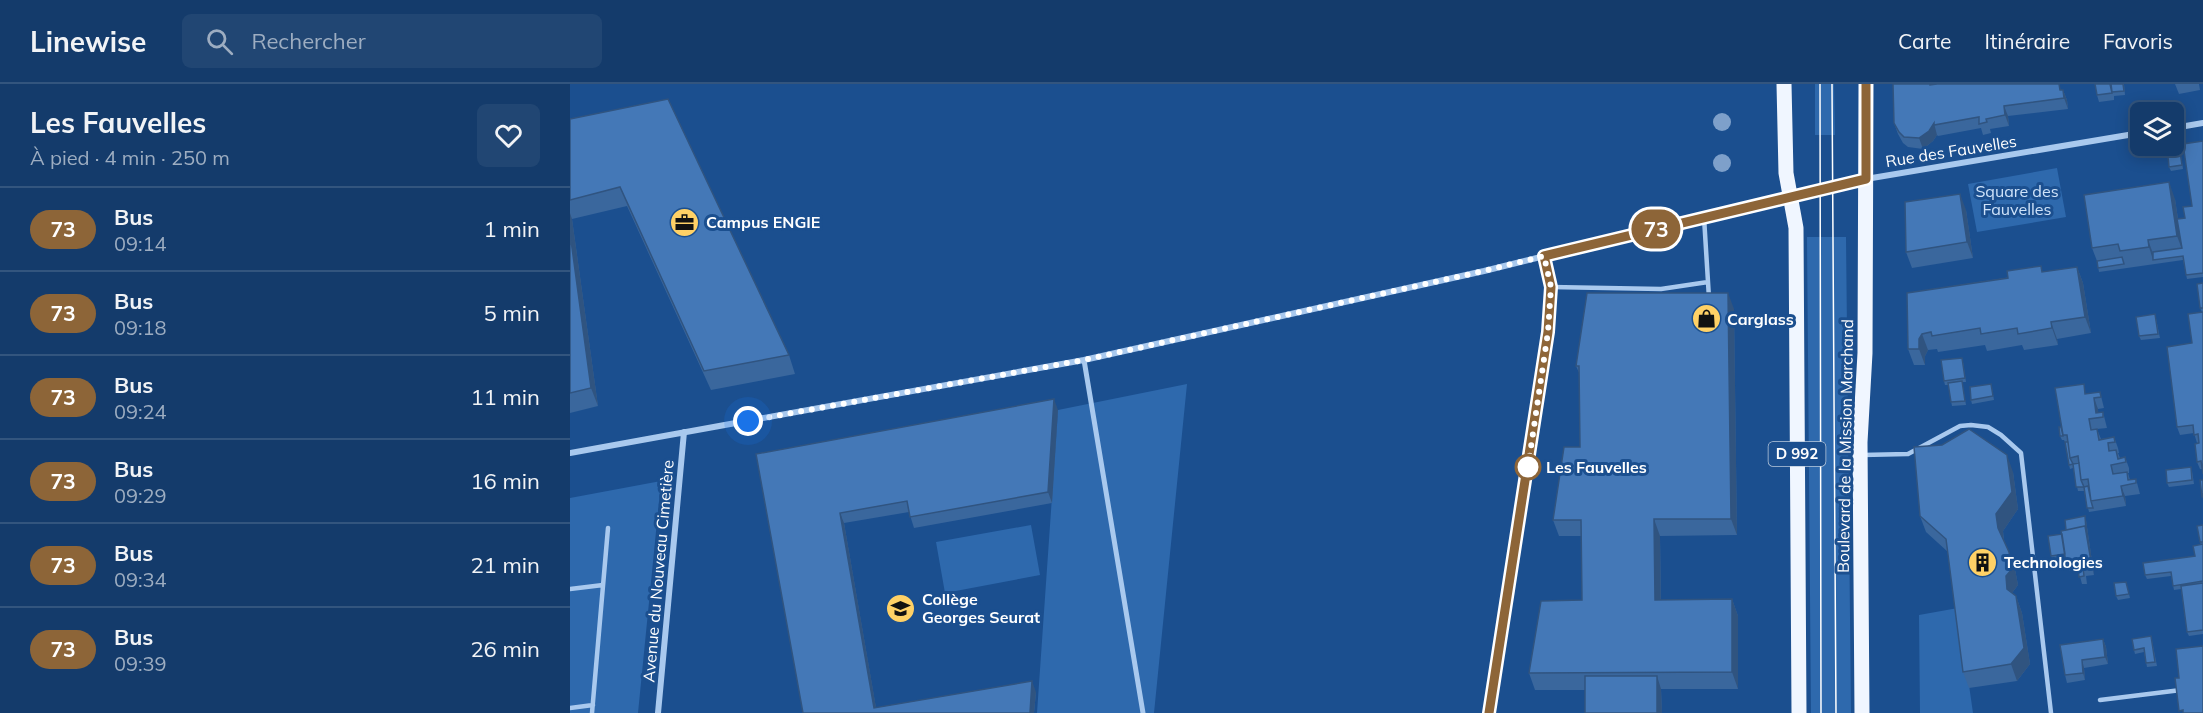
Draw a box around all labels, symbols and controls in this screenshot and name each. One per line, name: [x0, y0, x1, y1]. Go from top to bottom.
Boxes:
search box: [182, 14, 602, 68]
text: Linewise: [30, 24, 146, 59]
icon: search: [203, 25, 236, 58]
text: Rechercher: [251, 27, 366, 55]
text: Carte: [1898, 28, 1952, 54]
text: Itinéraire: [1985, 28, 2070, 54]
text: Favoris: [2103, 28, 2173, 54]
map controls: [2130, 102, 2184, 156]
button: layers: [2130, 102, 2184, 156]
button: heart: [477, 104, 540, 167]
text: Les Fauvelles: [30, 105, 206, 140]
street label: Rue des Fauvelles: [1884, 131, 2018, 171]
text: À pied · 4 min · 250 m: [30, 145, 230, 170]
park label: Square des Fauvelles: [1975, 181, 2059, 219]
text: Bus: [114, 203, 153, 231]
office icon: Campus ENGIE: [669, 206, 701, 238]
line badge: 73: [1629, 210, 1683, 248]
place label: Campus ENGIE: [706, 212, 820, 232]
text: 1 min: [484, 215, 540, 243]
text: 73: [50, 216, 76, 242]
text: 73: [1643, 216, 1669, 242]
text: 09:14: [114, 231, 167, 256]
text: Bus: [114, 287, 153, 315]
text: 5 min: [484, 299, 540, 327]
text: 73: [50, 300, 76, 326]
shop icon: Carglass: [1690, 303, 1722, 335]
place label: Carglass: [1727, 309, 1794, 329]
text: 09:18: [114, 315, 167, 340]
street label: Boulevard de la Mission Marchand: [1833, 319, 1857, 573]
text: Bus: [114, 371, 153, 399]
text: 11 min: [470, 383, 540, 411]
text: 73: [50, 384, 76, 410]
text: 09:24: [114, 399, 167, 424]
your location: [733, 406, 763, 436]
road number: D 992: [1768, 442, 1826, 466]
marker: Les Fauvelles: [1515, 454, 1541, 480]
text: Bus: [114, 455, 153, 483]
place label: Les Fauvelles: [1546, 457, 1647, 477]
street label: Avenue du Nouveau Cimetière: [638, 459, 678, 683]
text: 16 min: [470, 467, 540, 495]
text: 73: [50, 468, 76, 494]
text: 09:29: [114, 483, 167, 508]
text: Bus: [114, 539, 153, 567]
building icon: Technologies: [1967, 546, 1999, 578]
text: 21 min: [470, 551, 540, 579]
text: 73: [50, 552, 76, 578]
place label: Technologies: [2004, 552, 2103, 572]
text: 09:34: [114, 567, 167, 592]
place label: Collège Georges Seurat: [922, 589, 1040, 627]
school or university icon: Collège Georges Seurat: [885, 592, 917, 624]
text: Bus: [114, 623, 153, 651]
text: 26 min: [470, 635, 540, 663]
text: 73: [50, 636, 76, 662]
text: 09:39: [114, 651, 167, 676]

